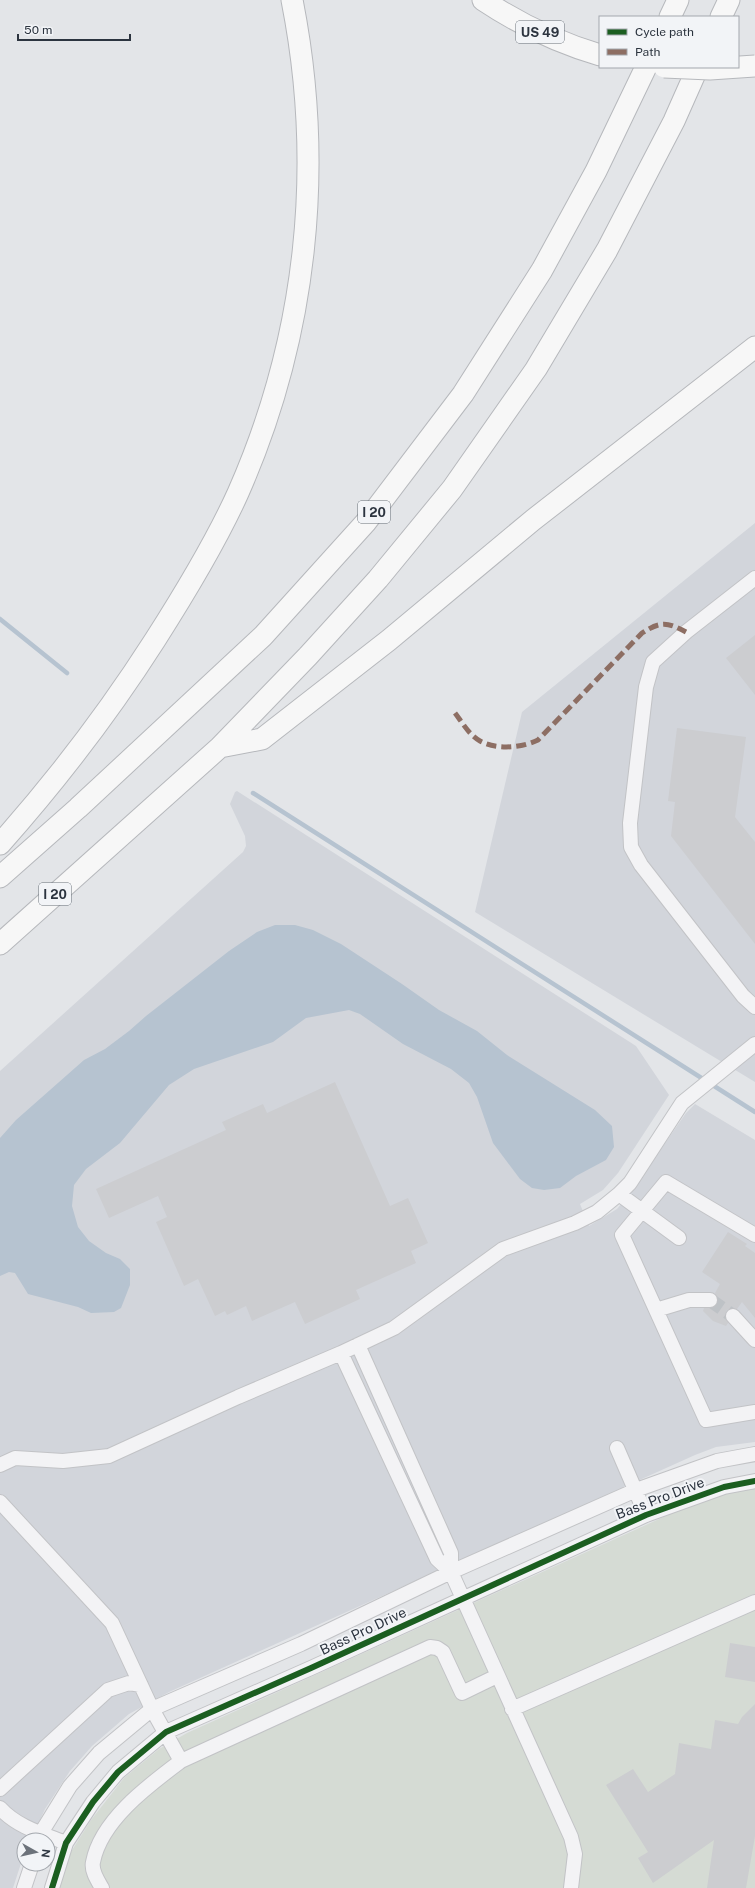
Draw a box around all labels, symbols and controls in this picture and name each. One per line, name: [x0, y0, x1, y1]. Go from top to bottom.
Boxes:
scale bar: [18, 16, 130, 42]
legend: [599, 16, 739, 68]
road number: US 49: [516, 21, 564, 43]
text: 50 m: [24, 23, 52, 37]
text: Cycle path: [635, 25, 694, 39]
text: Path: [635, 45, 661, 59]
road number: I 20: [358, 501, 390, 523]
road number: I 20: [39, 883, 71, 905]
street label: Bass Pro Drive: [613, 1474, 707, 1522]
street label: Bass Pro Drive: [317, 1604, 409, 1658]
north arrow: [16, 1832, 56, 1872]
text: N: [39, 1848, 52, 1858]

